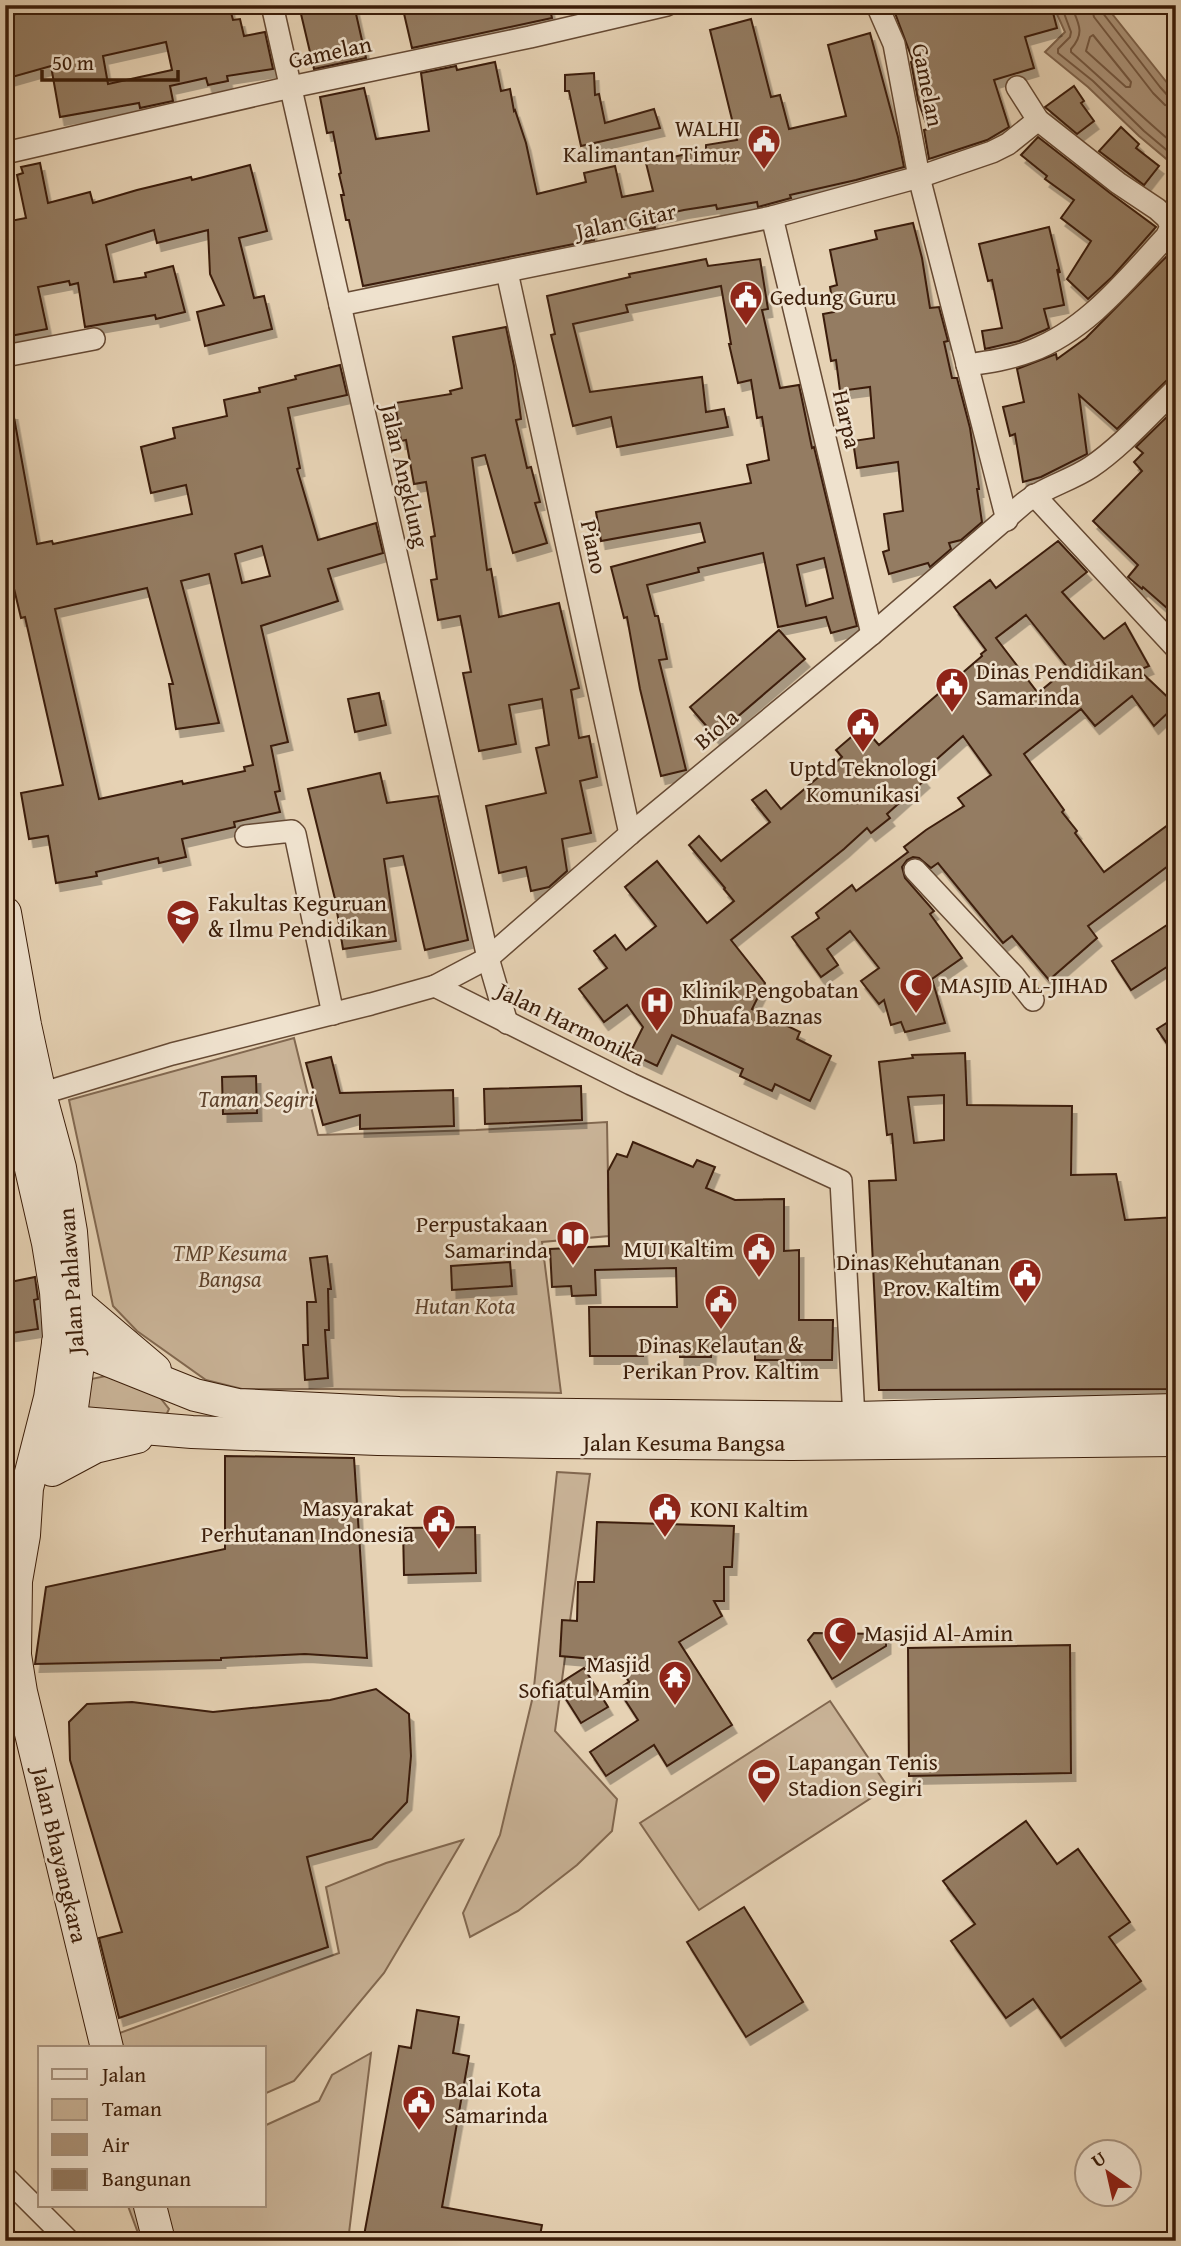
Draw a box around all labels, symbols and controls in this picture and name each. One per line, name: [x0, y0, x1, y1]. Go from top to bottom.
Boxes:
street label: Gamelan: [285, 27, 375, 76]
scale bar: [42, 38, 178, 82]
street label: Gamelan: [904, 40, 953, 129]
text: 50 m: [52, 47, 94, 78]
place label: WALHI Kalimantan Timur: [563, 111, 741, 170]
public building icon: WALHI Kalimantan Timur: [745, 122, 783, 171]
street label: Jalan Gitar: [570, 194, 680, 248]
public building icon: Gedung Guru: [727, 278, 765, 327]
place label: Gedung Guru: [770, 280, 897, 313]
street label: Harpa: [825, 386, 870, 451]
street label: Jalan Angklung: [372, 398, 438, 552]
street label: Piano: [573, 517, 616, 577]
place label: Dinas Pendidikan Samarinda: [976, 654, 1143, 713]
public building icon: Dinas Pendidikan Samarinda: [933, 665, 971, 714]
street label: Biola: [686, 700, 745, 757]
public building icon: Uptd Teknologi Komunikasi: [844, 705, 882, 754]
place label: Uptd Teknologi Komunikasi: [789, 751, 937, 810]
place label: Fakultas Keguruan & Ilmu Pendidikan: [208, 886, 388, 945]
school or university icon: Fakultas Keguruan & Ilmu Pendidikan: [164, 897, 202, 946]
mosque icon: MASJID AL-JIHAD: [897, 966, 935, 1015]
place label: MASJID AL-JIHAD: [940, 968, 1108, 1001]
street label: Jalan Harmonika: [489, 972, 651, 1074]
place label: Klinik Pengobatan Dhuafa Baznas: [682, 973, 859, 1032]
hospital icon: Klinik Pengobatan Dhuafa Baznas: [638, 984, 676, 1033]
park label: Taman Segiri: [198, 1082, 314, 1115]
street label: Jalan Pahlawan: [49, 1207, 92, 1358]
place label: Perpustakaan Samarinda: [416, 1207, 548, 1266]
library icon: Perpustakaan Samarinda: [554, 1218, 592, 1267]
public building icon: MUI Kaltim: [740, 1230, 778, 1279]
place label: MUI Kaltim: [624, 1232, 734, 1265]
park label: TMP Kesuma Bangsa: [173, 1236, 288, 1295]
place label: Dinas Kehutanan Prov. Kaltim: [836, 1245, 1000, 1304]
public building icon: Dinas Kehutanan Prov. Kaltim: [1006, 1256, 1044, 1305]
public building icon: Dinas Kelautan & Perikan Prov. Kaltim: [702, 1282, 740, 1331]
park label: Hutan Kota: [414, 1289, 516, 1322]
place label: Dinas Kelautan & Perikan Prov. Kaltim: [623, 1328, 819, 1387]
street label: Jalan Kesuma Bangsa: [580, 1426, 785, 1459]
public building icon: KONI Kaltim: [646, 1490, 684, 1539]
place label: Masyarakat Perhutanan Indonesia: [201, 1491, 414, 1550]
place label: KONI Kaltim: [690, 1492, 809, 1525]
public building icon: Masyarakat Perhutanan Indonesia: [420, 1502, 458, 1551]
mosque icon: Masjid Al-Amin: [821, 1614, 859, 1663]
place label: Masjid Al-Amin: [864, 1616, 1013, 1649]
place label: Masjid Sofiatul Amin: [518, 1647, 651, 1706]
temple icon: Masjid Sofiatul Amin: [656, 1658, 694, 1707]
place label: Lapangan Tenis Stadion Segiri: [788, 1745, 938, 1804]
sports icon: Lapangan Tenis Stadion Segiri: [745, 1756, 783, 1805]
street label: Jalan Bhayangkara: [24, 1761, 97, 1946]
legend: [38, 2046, 266, 2208]
text: Jalan: [99, 2059, 146, 2090]
place label: Balai Kota Samarinda: [444, 2072, 548, 2131]
public building icon: Balai Kota Samarinda: [400, 2083, 438, 2132]
text: Taman: [102, 2093, 162, 2124]
text: Air: [102, 2129, 130, 2160]
north arrow: [1072, 2138, 1142, 2208]
text: U: [1085, 2144, 1112, 2174]
text: Bangunan: [102, 2163, 191, 2194]

